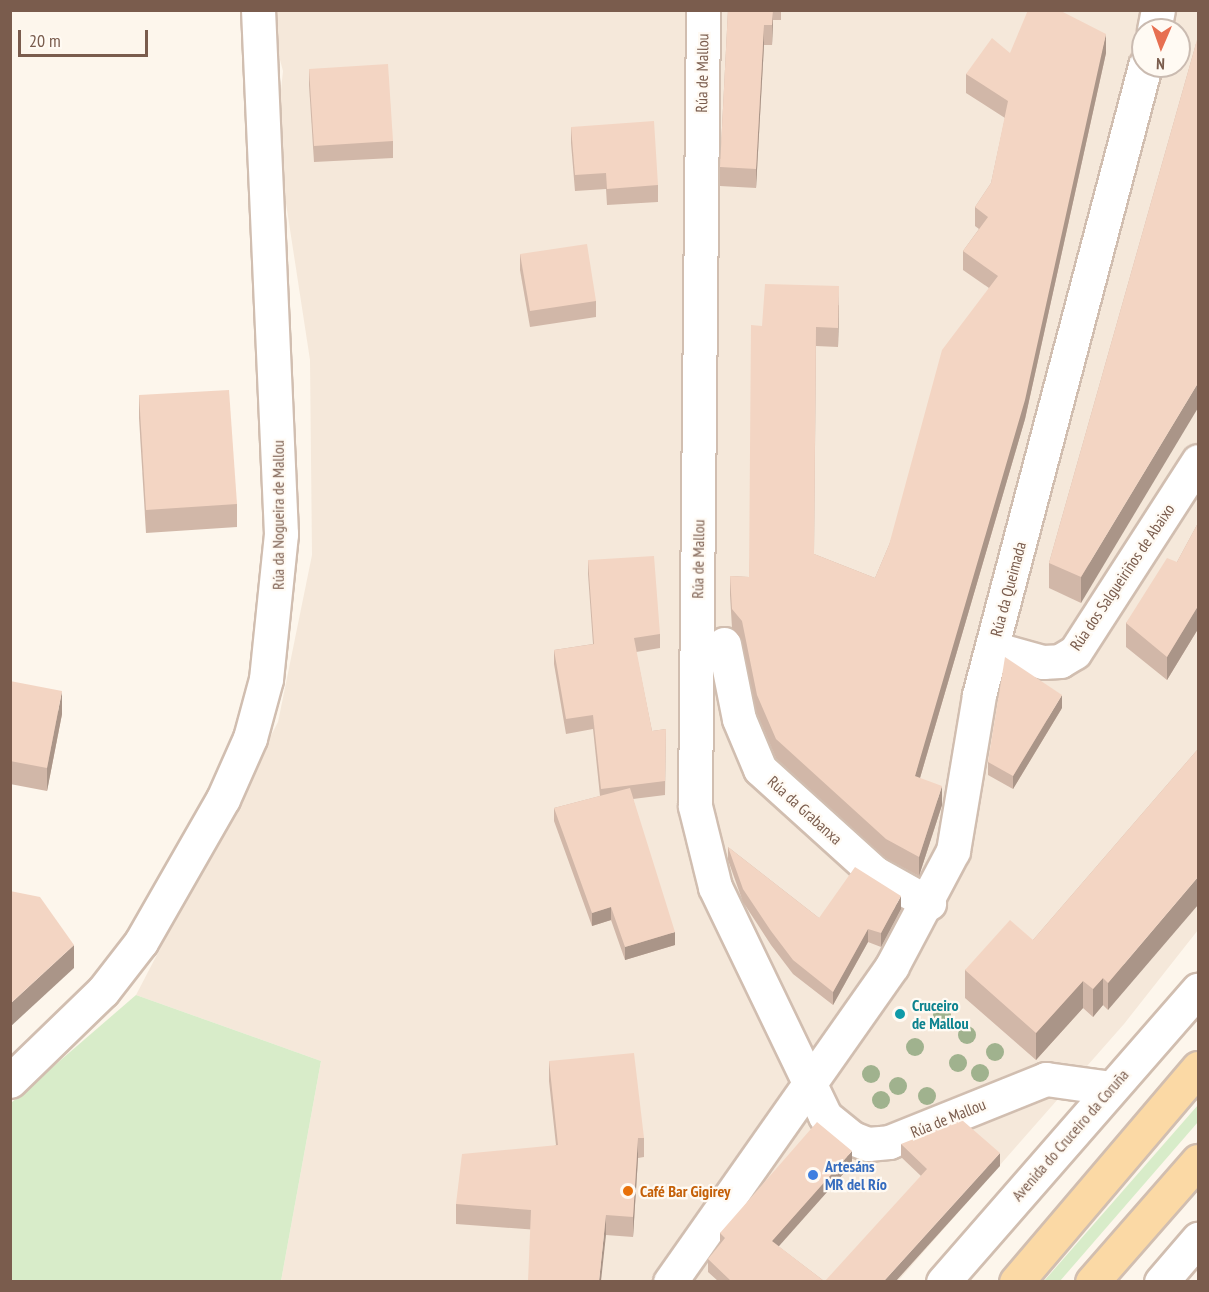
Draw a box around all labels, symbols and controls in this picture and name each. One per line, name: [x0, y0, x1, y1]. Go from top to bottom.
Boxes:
scale bar: [21, 18, 152, 56]
north arrow: [1131, 18, 1191, 78]
text: 20 m: [29, 29, 61, 52]
street label: Rúa de Mallou: [692, 33, 712, 113]
text: N: [1156, 54, 1165, 74]
street label: Rúa da Nogueira de Mallou: [268, 440, 288, 590]
street label: Rúa dos Salgueiriños de Abaixo: [1066, 500, 1178, 654]
street label: Rúa de Mallou: [688, 519, 708, 599]
street label: Rúa da Queimada: [986, 540, 1030, 638]
street label: Rúa da Grabanxa: [764, 772, 846, 848]
place label: Cruceiro de Mallou: [912, 995, 969, 1033]
marker: Cruceiro de Mallou: [893, 1007, 907, 1021]
street label: Avenida do Cruceiro da Coruña: [1008, 1065, 1132, 1205]
street label: Rúa de Mallou: [908, 1094, 988, 1142]
place label: Artesáns MR del Río: [825, 1156, 887, 1194]
marker: Artesáns MR del Río: [806, 1168, 820, 1182]
place label: Café Bar Gigirey: [640, 1181, 731, 1201]
marker: Café Bar Gigirey: [621, 1184, 635, 1198]

